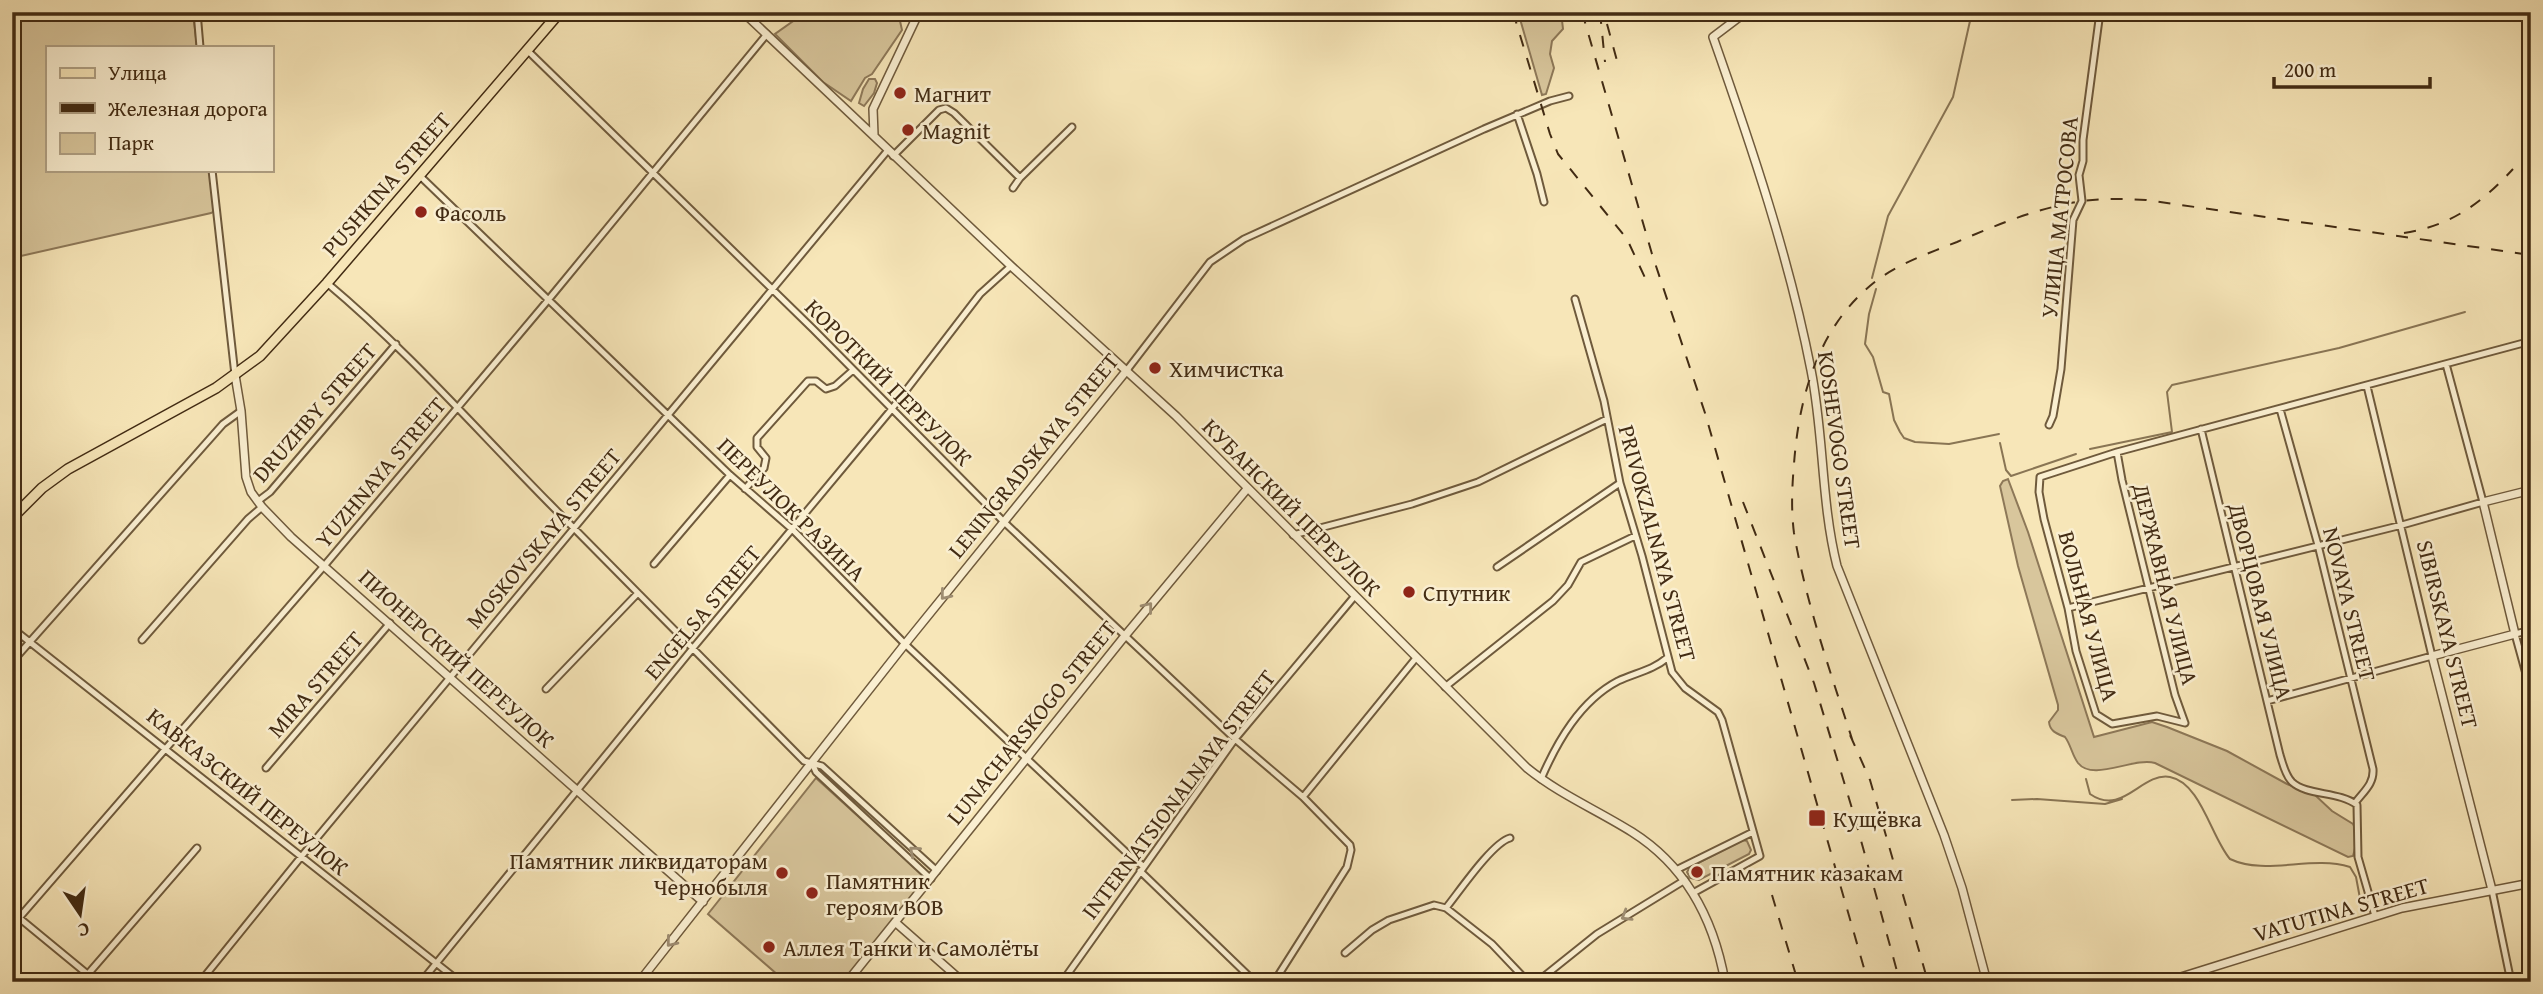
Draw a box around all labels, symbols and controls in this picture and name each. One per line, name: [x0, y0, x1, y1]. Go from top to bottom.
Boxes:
legend: [46, 46, 273, 172]
scale bar: [2274, 46, 2429, 90]
text: 200 m: [2284, 54, 2336, 85]
text: Улица: [108, 57, 167, 88]
place label: Магнит: [914, 77, 991, 110]
marker: Магнит: [892, 85, 908, 101]
text: Железная дорога: [107, 93, 268, 124]
street label: PUSHKINA STREET: [314, 104, 458, 264]
place label: Magnit: [922, 114, 991, 147]
street label: УЛИЦА МАТРОСОВА: [2032, 114, 2086, 319]
marker: Magnit: [900, 122, 916, 138]
text: Парк: [108, 127, 154, 158]
place label: Фасоль: [435, 196, 506, 229]
marker: Фасоль: [413, 204, 429, 220]
street label: КОРОТКИЙ ПЕРЕУЛОК: [798, 291, 980, 473]
street label: DRUZHBY STREET: [244, 335, 384, 489]
street label: LENINGRADSKAYA STREET: [940, 345, 1126, 565]
street label: KOSHEVOGO STREET: [1810, 349, 1870, 551]
place label: Химчистка: [1169, 352, 1284, 385]
marker: Химчистка: [1147, 360, 1163, 376]
street label: YUZHNAYA STREET: [307, 389, 453, 555]
street label: КУБАНСКИЙ ПЕРЕУЛОК: [1195, 410, 1389, 604]
street label: PRIVOKZALNAYA STREET: [1611, 421, 1705, 665]
street label: ПЕРЕУЛОК РАЗИНА: [710, 429, 874, 589]
street label: MOSKOVSKAYA STREET: [457, 440, 629, 635]
street label: ДЕРЖАВНАЯ УЛИЦА: [2125, 479, 2207, 688]
street label: ДВОРЦОВАЯ УЛИЦА: [2220, 498, 2301, 703]
street label: NOVAYA STREET: [2315, 524, 2385, 685]
street label: ВОЛЬНАЯ УЛИЦА: [2050, 527, 2128, 705]
street label: SIBIRSKAYA STREET: [2409, 536, 2487, 732]
street label: ENGELSA STREET: [636, 537, 768, 687]
street label: ПИОНЕРСКИЙ ПЕРЕУЛОК: [352, 561, 562, 755]
place label: Спутник: [1423, 576, 1510, 609]
marker: Спутник: [1401, 584, 1417, 600]
one-way arrow: [941, 586, 953, 599]
one-way arrow: [1140, 603, 1152, 616]
street label: LUNACHARSKOGO STREET: [938, 613, 1124, 831]
street label: MIRA STREET: [259, 623, 371, 745]
street label: INTERNATSIONALNAYA STREET: [1073, 662, 1283, 926]
street label: КАВКАЗСКИЙ ПЕРЕУЛОК: [140, 699, 356, 883]
place label: Кущёвка: [1833, 802, 1922, 835]
marker: Кущёвка: [1807, 808, 1827, 828]
place label: Памятник ликвидаторам Чернобыля: [510, 844, 768, 903]
one-way arrow: [910, 847, 923, 859]
place label: Памятник казакам: [1711, 856, 1903, 889]
place label: Памятник героям ВОВ: [826, 864, 944, 923]
marker: Памятник казакам: [1689, 864, 1705, 880]
marker: Памятник ликвидаторам Чернобыля: [774, 865, 790, 881]
street label: VATUTINA STREET: [2249, 868, 2433, 950]
north arrow: [46, 878, 116, 948]
marker: Памятник героям ВОВ: [804, 885, 820, 901]
one-way arrow: [1621, 907, 1634, 920]
text: С: [75, 916, 92, 945]
place label: Аллея Танки и Самолёты: [783, 931, 1039, 964]
one-way arrow: [666, 934, 679, 946]
marker: Аллея Танки и Самолёты: [761, 939, 777, 955]

